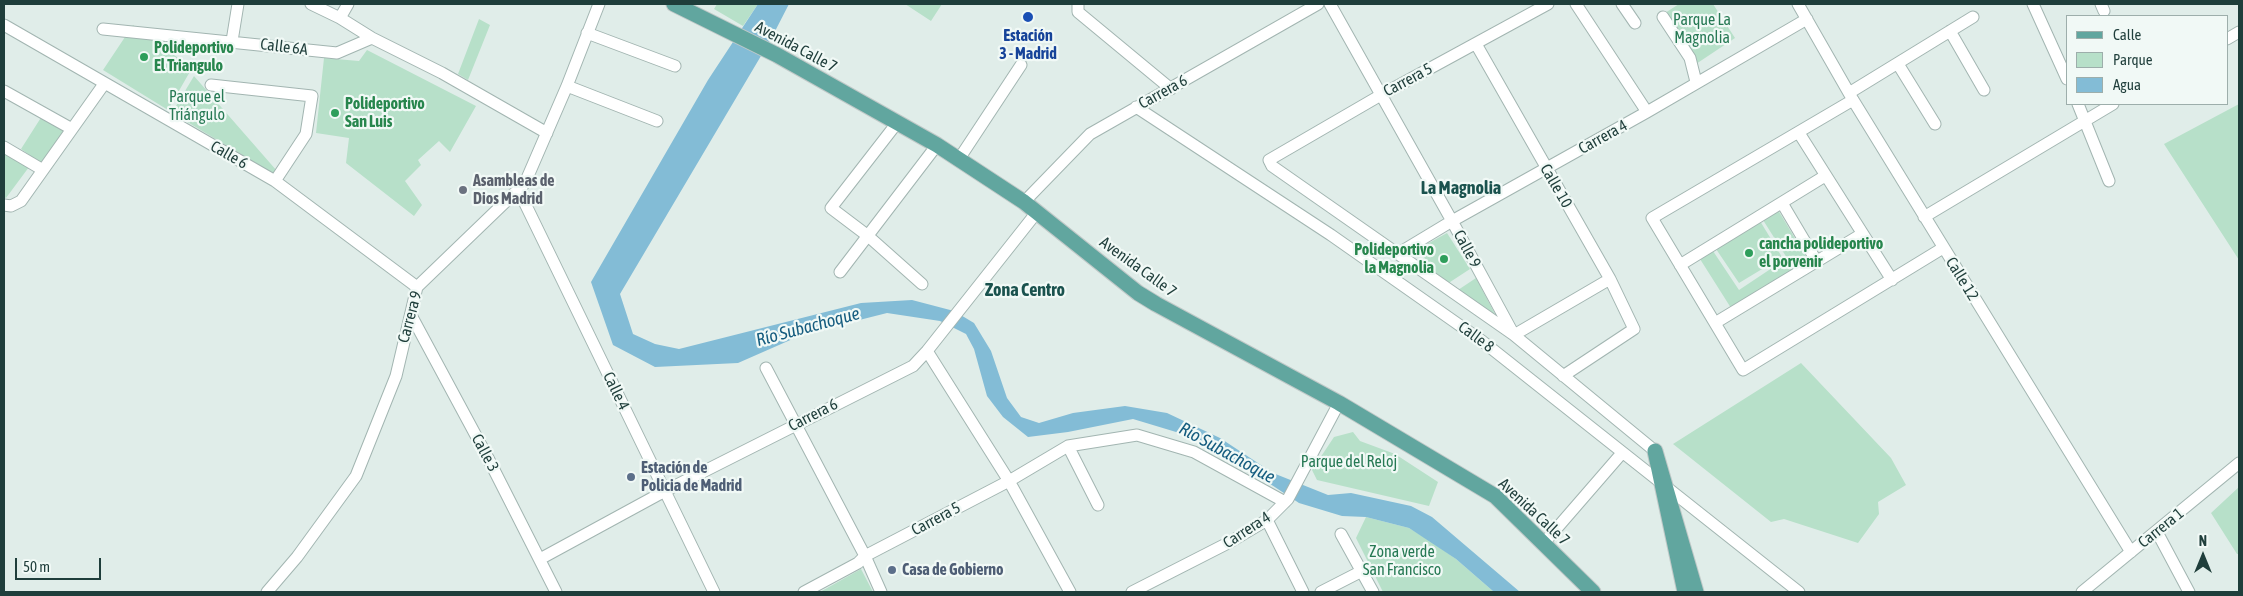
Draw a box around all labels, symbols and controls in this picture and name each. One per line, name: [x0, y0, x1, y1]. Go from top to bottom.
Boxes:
marker: Estación 3 - Madrid: [1021, 10, 1035, 24]
park label: Parque La Magnolia: [1673, 10, 1731, 48]
legend: [2066, 15, 2228, 105]
street label: Avenida Calle 7: [752, 17, 840, 77]
place label: Estación 3 - Madrid: [999, 26, 1057, 64]
text: Calle: [2113, 26, 2141, 43]
street label: Calle 6A: [259, 35, 309, 59]
place label: Polideportivo El Triangulo: [154, 38, 234, 76]
marker: Polideportivo El Triangulo: [138, 51, 150, 63]
text: Parque: [2113, 51, 2153, 68]
street label: Carrera 5: [1380, 59, 1436, 101]
street label: Carrera 6: [1135, 71, 1191, 113]
text: Agua: [2113, 76, 2141, 93]
park label: Parque el Triángulo: [169, 87, 225, 125]
place label: Polideportivo San Luis: [345, 94, 425, 132]
marker: Polideportivo San Luis: [329, 107, 341, 119]
street label: Carrera 4: [1575, 116, 1631, 158]
street label: Calle 6: [207, 137, 251, 173]
street label: Calle 10: [1536, 161, 1576, 211]
place label: Asambleas de Dios Madrid: [473, 171, 555, 209]
district label: La Magnolia: [1421, 177, 1501, 199]
marker: Asambleas de Dios Madrid: [457, 184, 469, 196]
street label: Calle 9: [1449, 227, 1485, 271]
street label: Avenida Calle 7: [1096, 233, 1180, 301]
place label: cancha polideportivo el porvenir: [1759, 234, 1883, 272]
place label: Polideportivo la Magnolia: [1354, 240, 1434, 278]
marker: cancha polideportivo el porvenir: [1743, 247, 1755, 259]
marker: Polideportivo la Magnolia: [1438, 253, 1450, 265]
street label: Calle 12: [1941, 254, 1983, 304]
district label: Zona Centro: [985, 279, 1065, 301]
street label: Carrera 9: [394, 289, 426, 345]
water label: Río Subachoque: [754, 303, 862, 351]
street label: Calle 8: [1454, 317, 1498, 357]
street label: Calle 4: [599, 369, 633, 413]
street label: Carrera 6: [785, 394, 841, 436]
water label: Río Subachoque: [1175, 418, 1279, 488]
street label: Calle 3: [467, 431, 503, 475]
park label: Parque del Reloj: [1301, 452, 1397, 472]
place label: Estación de Policia de Madrid: [641, 458, 742, 496]
marker: Estación de Policia de Madrid: [625, 471, 637, 483]
street label: Avenida Calle 7: [1494, 474, 1574, 550]
street label: Carrera 5: [908, 498, 964, 540]
street label: Carrera 1: [2134, 504, 2188, 552]
street label: Carrera 4: [1220, 508, 1274, 552]
north arrow: [2178, 531, 2228, 581]
text: N: [2199, 533, 2207, 549]
park label: Zona verde San Francisco: [1363, 542, 1441, 580]
scale bar: [18, 548, 104, 580]
text: 50 m: [23, 558, 50, 575]
place label: Casa de Gobierno: [902, 560, 1003, 580]
marker: Casa de Gobierno: [886, 564, 898, 576]

